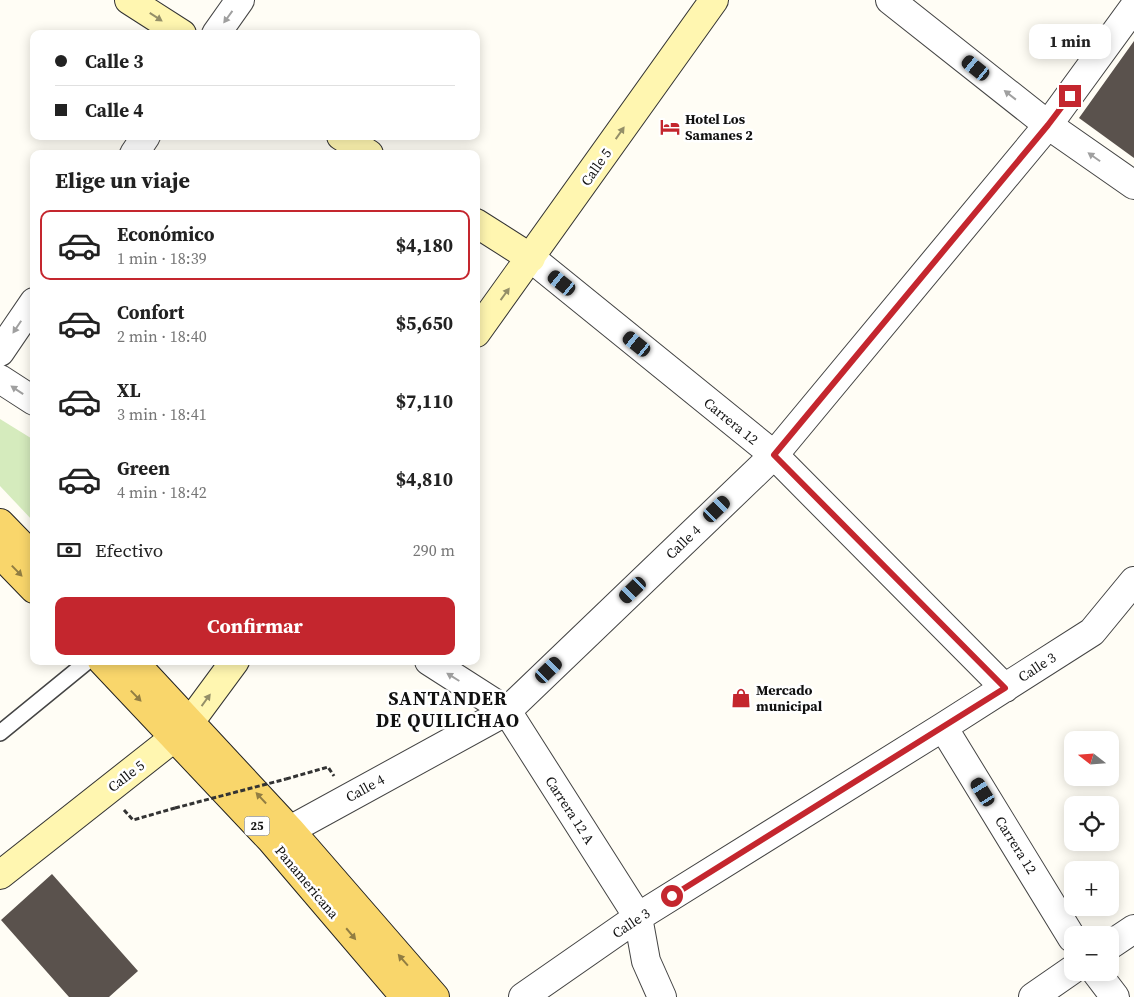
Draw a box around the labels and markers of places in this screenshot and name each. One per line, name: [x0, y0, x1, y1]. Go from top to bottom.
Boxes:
place label: Hotel Los Samanes 2: [685, 109, 753, 145]
hotel icon: Hotel Los Samanes 2: [659, 116, 681, 138]
place label: Mercado municipal: [756, 680, 823, 716]
shop icon: Mercado municipal: [730, 687, 752, 709]

